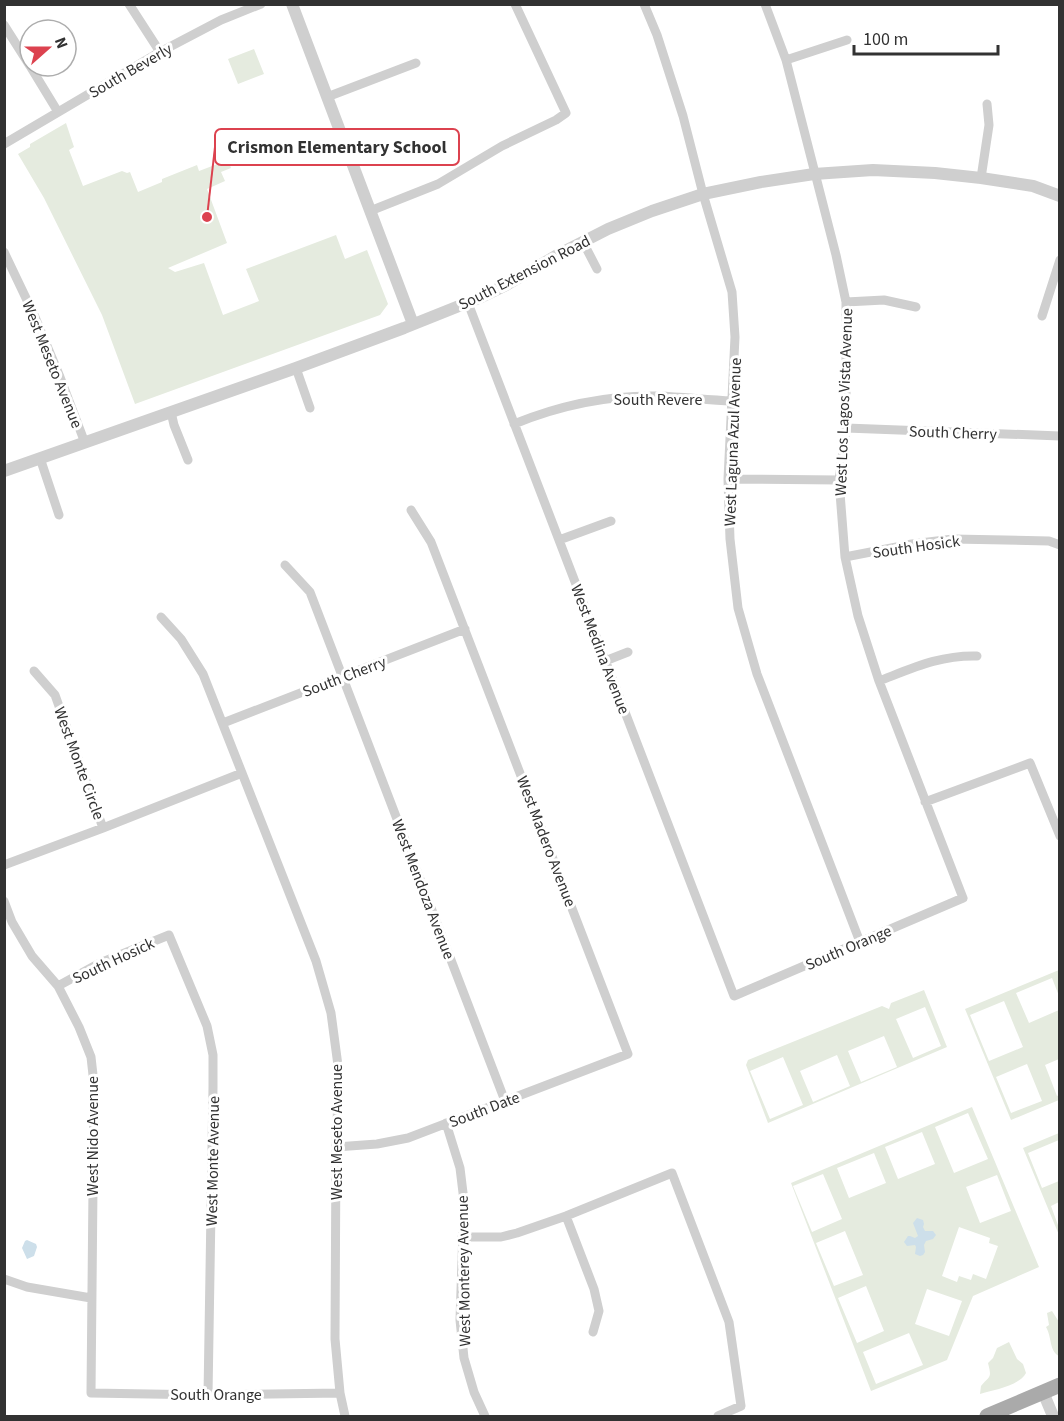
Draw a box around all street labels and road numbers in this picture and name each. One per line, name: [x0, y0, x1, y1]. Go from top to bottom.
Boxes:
street label: South Beverly: [85, 38, 177, 104]
street label: South Extension Road: [455, 230, 594, 316]
street label: West Meseto Avenue: [16, 297, 88, 432]
street label: West Los Lagos Vista Avenue: [830, 308, 858, 496]
street label: West Laguna Azul Avenue: [719, 357, 747, 527]
street label: South Revere: [614, 389, 702, 411]
street label: South Cherry: [909, 420, 998, 446]
street label: South Hosick: [871, 530, 961, 564]
street label: West Medina Avenue: [565, 581, 635, 717]
street label: South Cherry: [299, 651, 390, 703]
street label: West Monte Circle: [48, 704, 110, 823]
street label: West Madero Avenue: [511, 773, 581, 910]
street label: West Mendoza Avenue: [386, 816, 460, 963]
street label: South Orange: [802, 920, 895, 976]
street label: South Hosick: [69, 932, 158, 990]
street label: West Meseto Avenue: [326, 1064, 348, 1200]
street label: West Nido Avenue: [82, 1076, 104, 1196]
street label: South Date: [446, 1086, 523, 1133]
street label: West Monte Avenue: [201, 1096, 225, 1226]
street label: West Monterey Avenue: [452, 1195, 476, 1347]
street label: South Orange: [170, 1384, 262, 1406]

